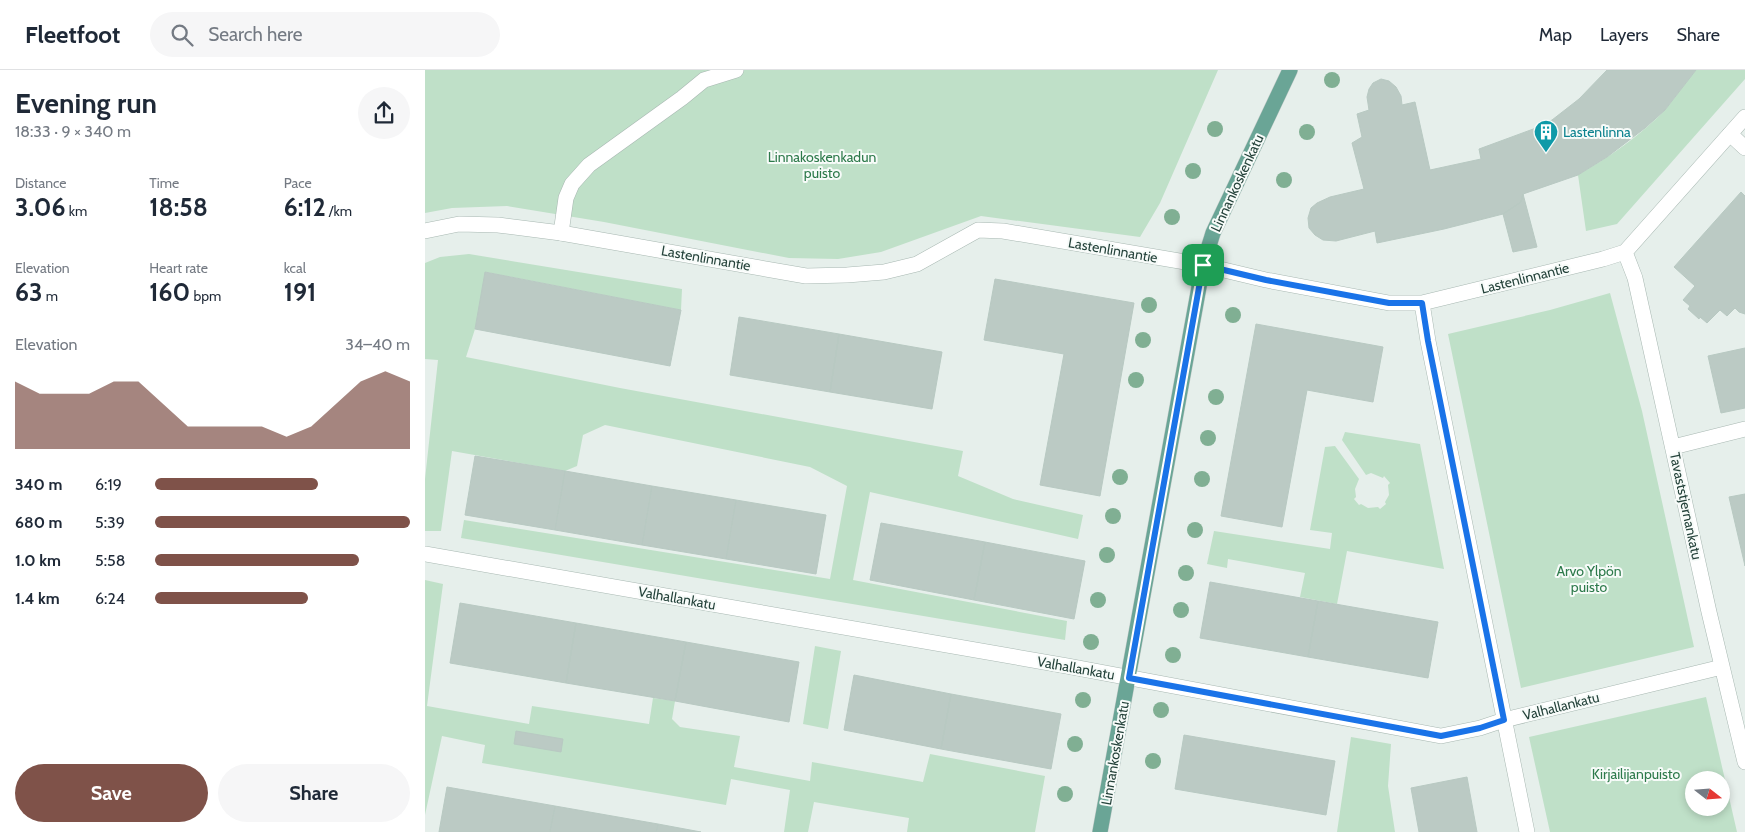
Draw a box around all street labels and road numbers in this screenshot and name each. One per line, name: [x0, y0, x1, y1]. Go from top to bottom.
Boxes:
street label: Linnankoskenkatu: [1207, 131, 1267, 235]
street label: Lastenlinnantie: [1067, 233, 1159, 267]
street label: Lastenlinnantie: [660, 241, 752, 275]
street label: Lastenlinnantie: [1479, 258, 1571, 298]
street label: Tavaststjernankatu: [1666, 451, 1706, 561]
street label: Valhallankatu: [637, 582, 717, 614]
street label: Valhallankatu: [1036, 652, 1116, 684]
street label: Valhallankatu: [1521, 688, 1601, 724]
street label: Linnankoskenkatu: [1097, 700, 1133, 806]

